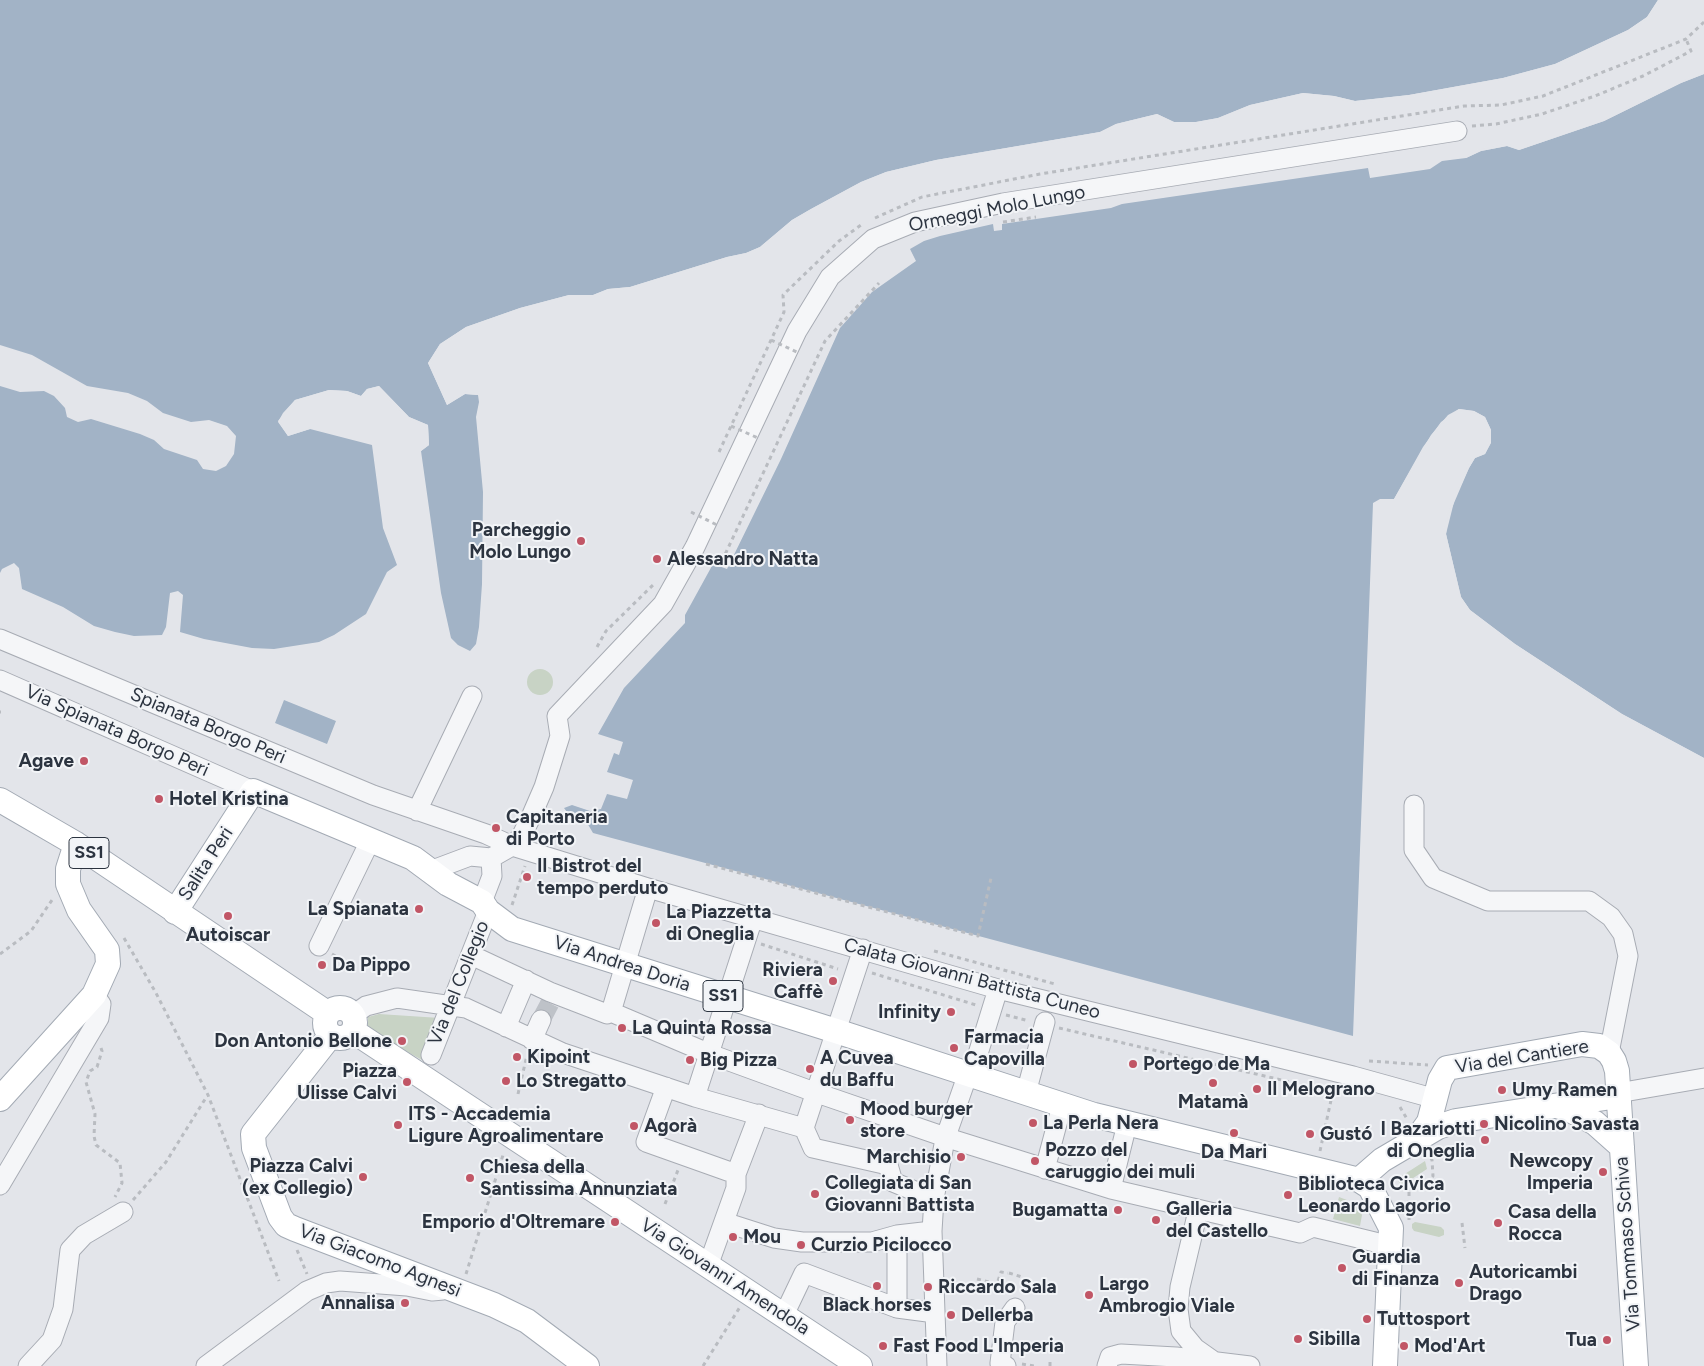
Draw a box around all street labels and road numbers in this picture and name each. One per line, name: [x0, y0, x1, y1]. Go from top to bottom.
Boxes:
street label: Ormeggi Molo Lungo: [907, 181, 1087, 237]
street label: Via Spianata Borgo Peri: [22, 680, 212, 782]
street label: Spianata Borgo Peri: [127, 683, 289, 769]
street label: Salita Peri: [174, 823, 238, 905]
road number: SS1: [69, 838, 109, 868]
street label: Via del Collegio: [424, 917, 494, 1049]
street label: Via Andrea Doria: [551, 931, 693, 997]
street label: Calata Giovanni Battista Cuneo: [841, 934, 1103, 1024]
road number: SS1: [703, 980, 743, 1011]
street label: Via del Cantiere: [1454, 1035, 1590, 1079]
street label: Via Tommaso Schiva: [1611, 1156, 1645, 1332]
street label: Via Giovanni Amendola: [636, 1214, 814, 1340]
street label: Via Giacomo Agnesi: [296, 1220, 464, 1302]

